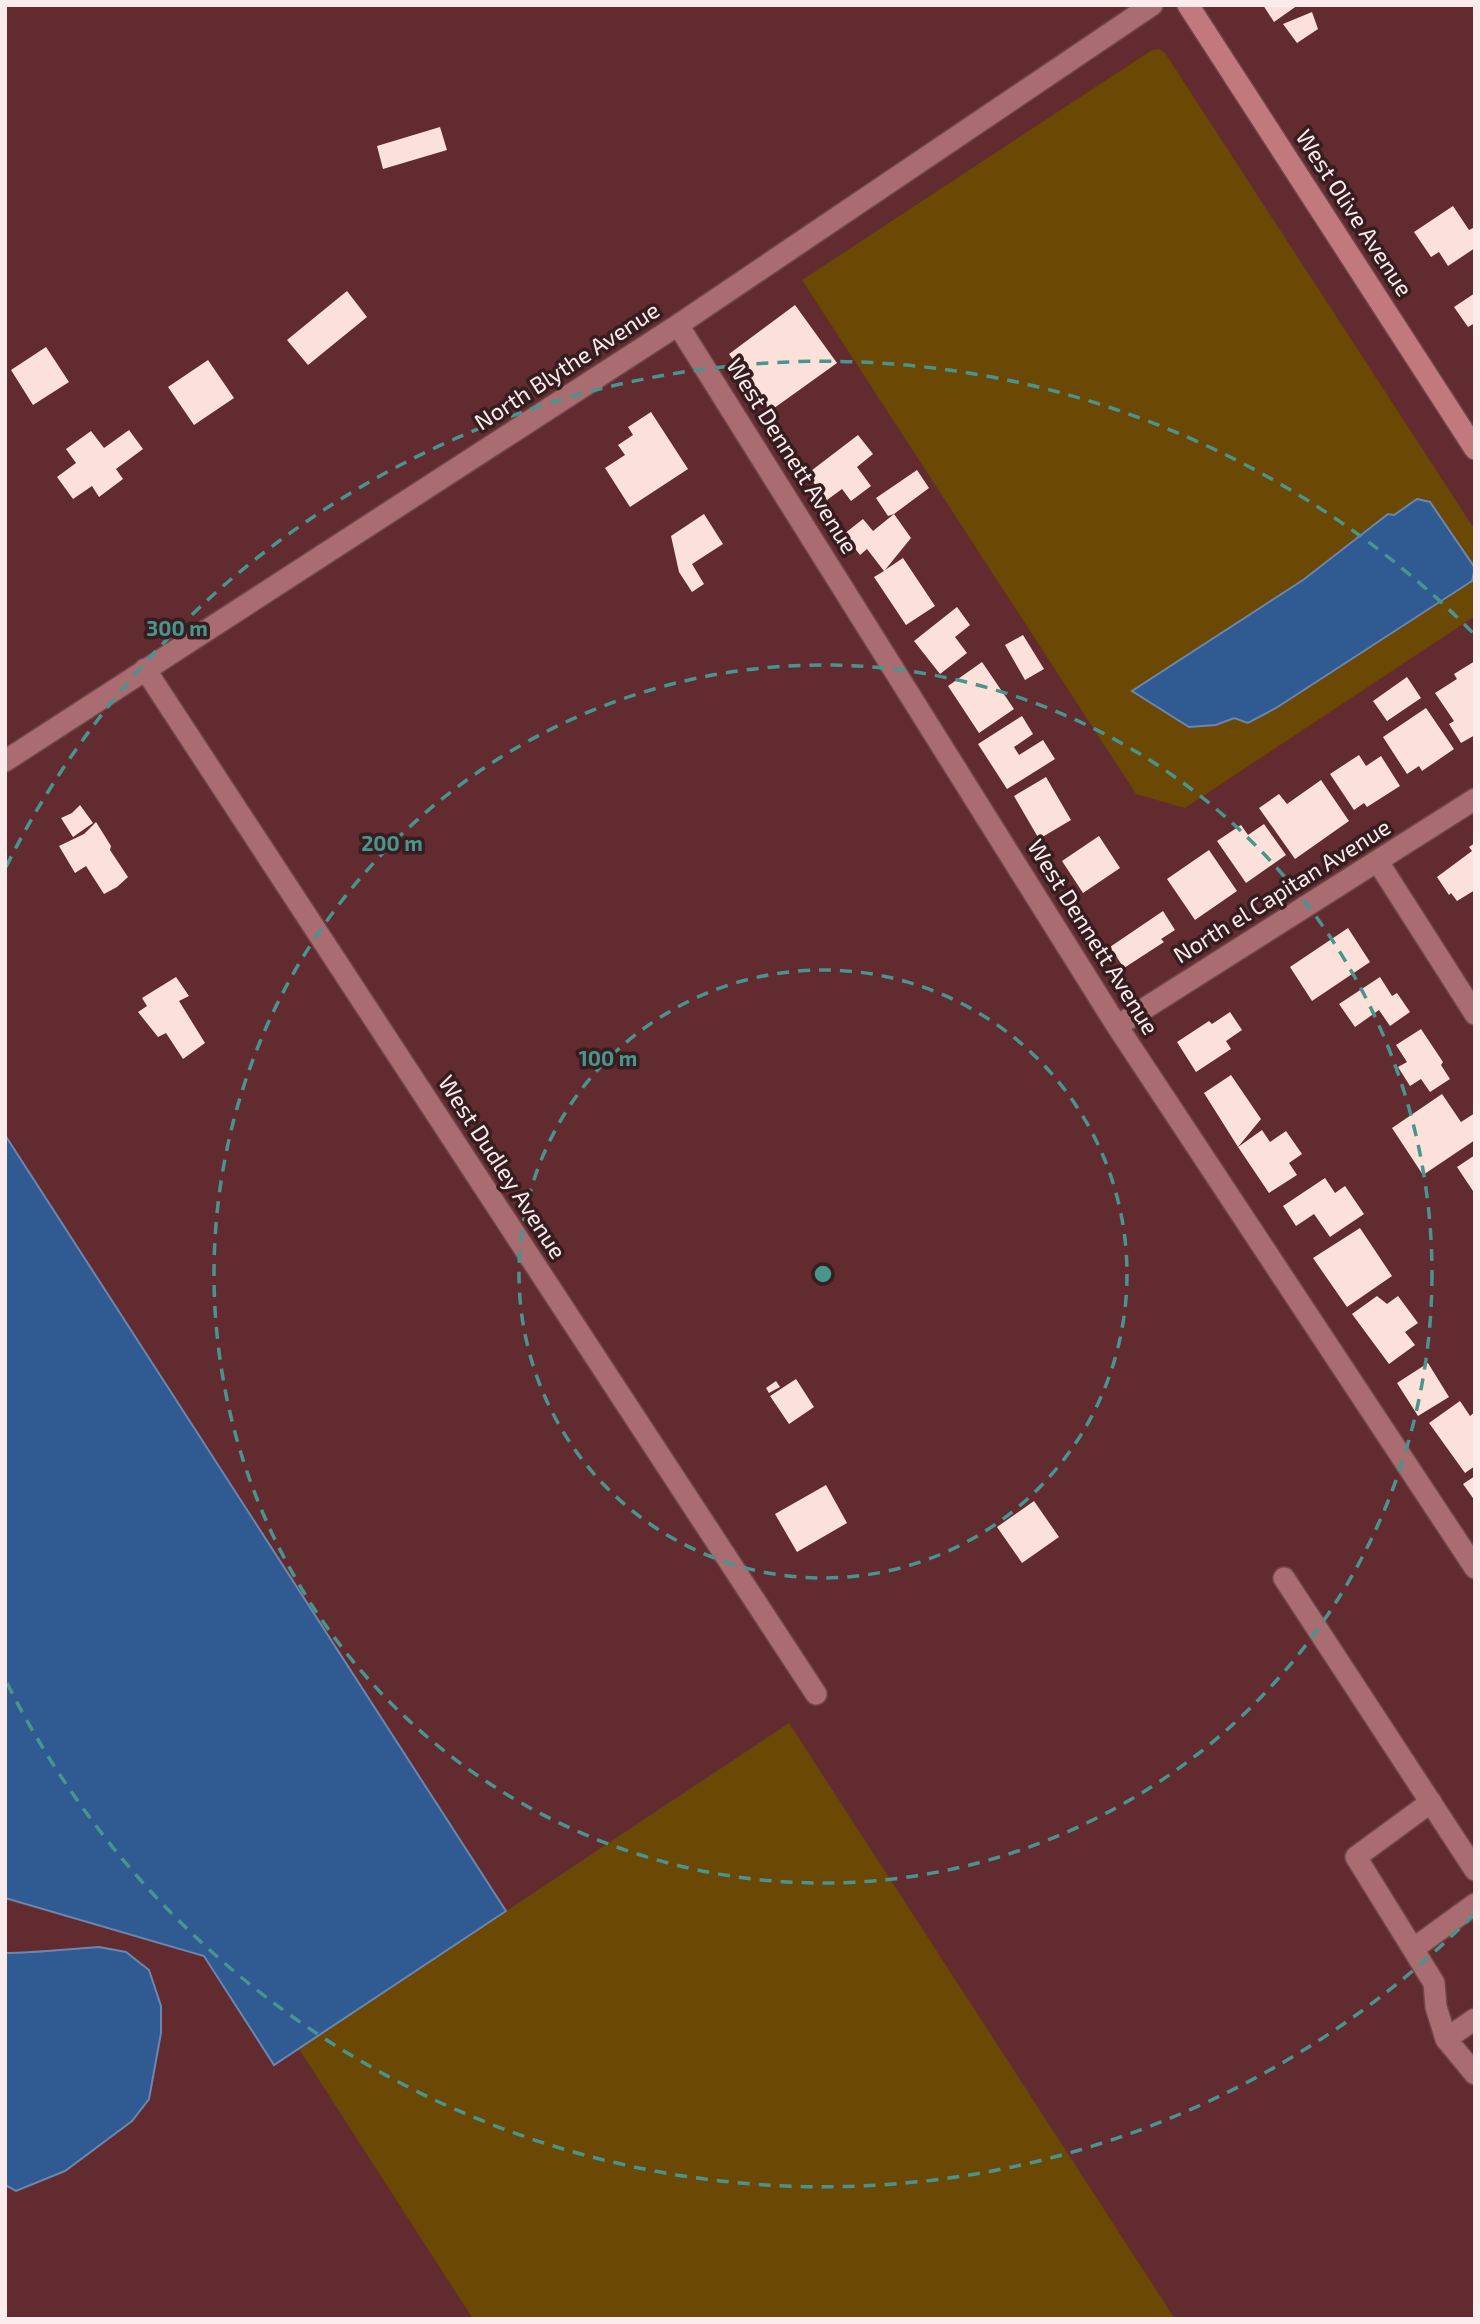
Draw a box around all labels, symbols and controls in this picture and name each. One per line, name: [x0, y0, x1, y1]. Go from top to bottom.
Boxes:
street label: West Olive Avenue: [1290, 124, 1419, 301]
street label: North Blythe Avenue: [469, 295, 664, 435]
street label: West Dennett Avenue: [721, 353, 864, 558]
text: 300 m: [146, 615, 208, 640]
street label: North el Capitan Avenue: [1168, 812, 1395, 968]
text: 200 m: [361, 830, 423, 855]
street label: West Dennett Avenue: [1022, 834, 1165, 1039]
text: 100 m: [579, 1045, 637, 1070]
street label: West Dudley Avenue: [433, 1069, 573, 1264]
centre of rings: [811, 1262, 835, 1286]

